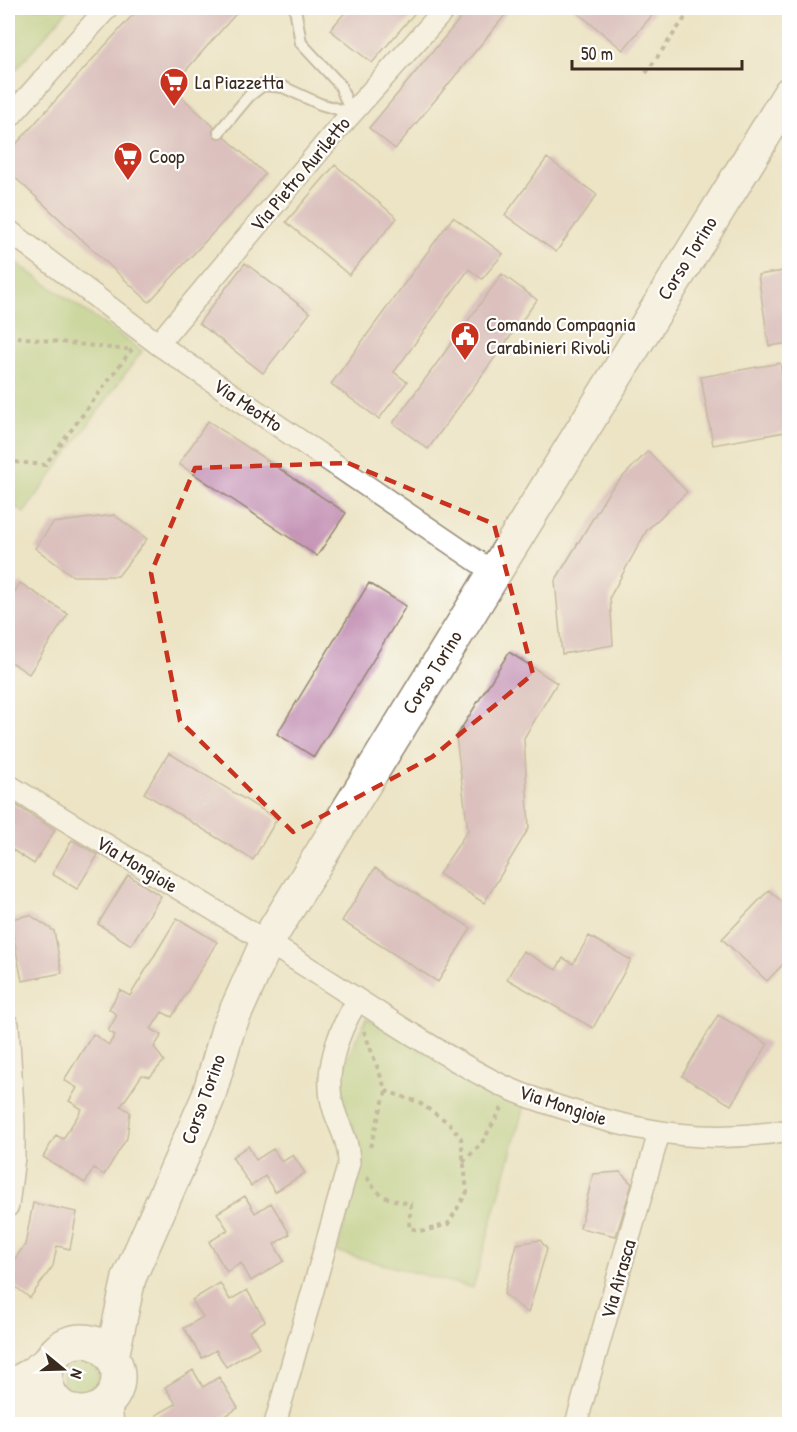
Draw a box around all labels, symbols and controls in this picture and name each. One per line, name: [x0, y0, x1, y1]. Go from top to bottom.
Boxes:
scale bar: [572, 33, 742, 71]
text: 50 m: [581, 41, 613, 66]
supermarket icon: La Piazzetta: [158, 66, 190, 108]
place label: La Piazzetta: [195, 68, 284, 95]
street label: Via Pietro Auriletto: [243, 110, 356, 237]
supermarket icon: Coop: [112, 140, 144, 182]
place label: Coop: [149, 142, 185, 169]
street label: Corso Torino: [650, 211, 723, 305]
place label: Comando Compagnia Carabinieri Rivoli: [486, 310, 635, 360]
public building icon: Comando Compagnia Carabinieri Rivoli: [449, 320, 481, 362]
street label: Via Meotto: [208, 372, 288, 438]
street label: Corso Torino: [395, 625, 468, 719]
street label: Via Mongioie: [91, 829, 183, 899]
street label: Corso Torino: [174, 1050, 231, 1148]
street label: Via Mongioie: [516, 1078, 611, 1131]
street label: Via Airasca: [593, 1236, 642, 1322]
north arrow: [33, 1339, 93, 1399]
text: N: [65, 1366, 89, 1382]

